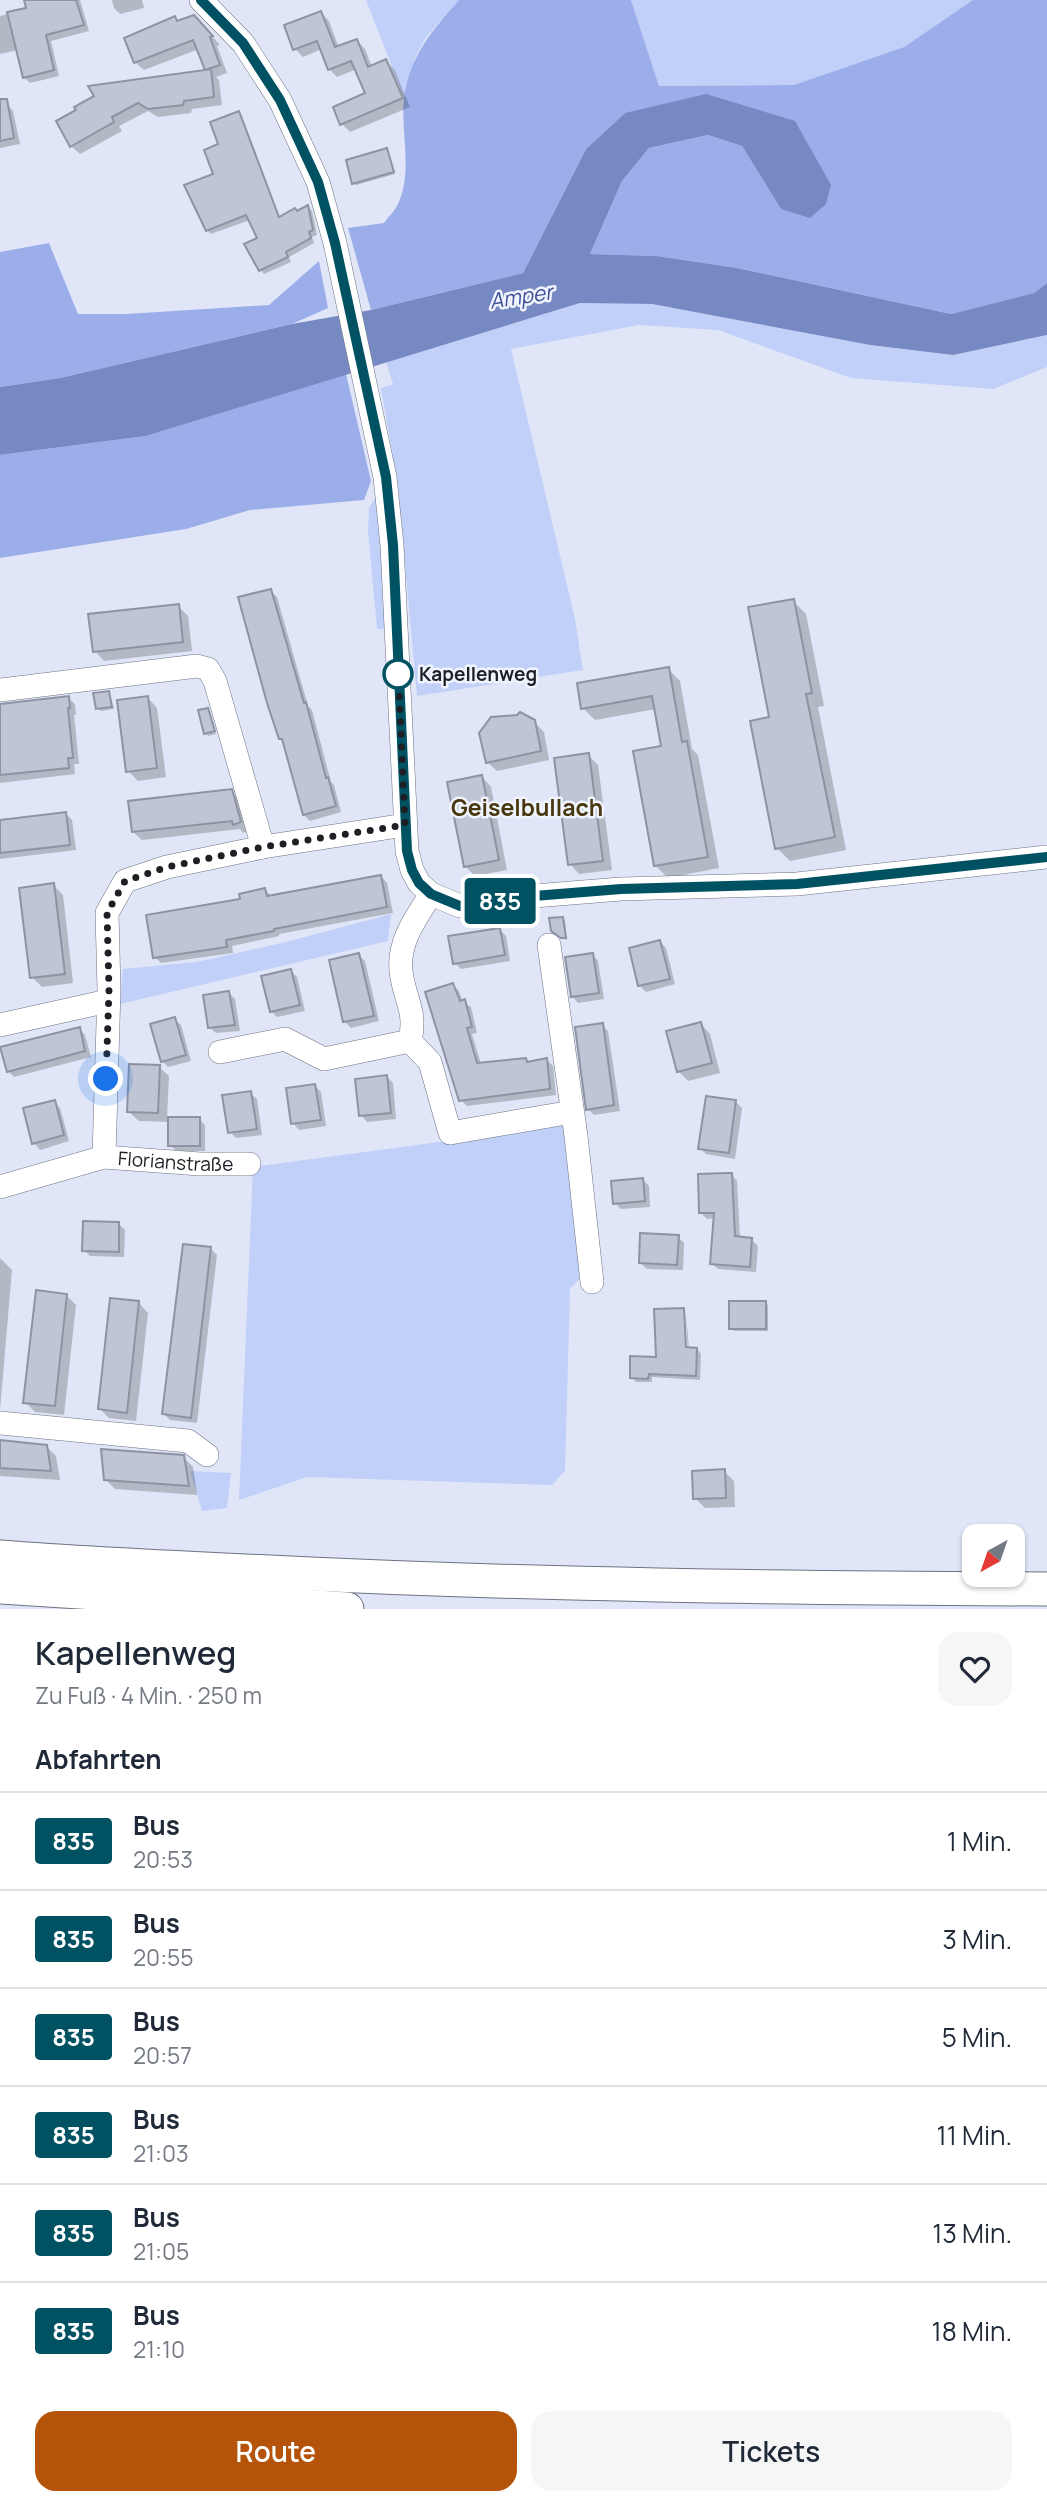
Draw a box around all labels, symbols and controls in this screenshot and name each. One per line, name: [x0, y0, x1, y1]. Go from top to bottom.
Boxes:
water label: Amper: [487, 277, 557, 315]
marker: Kapellenweg: [383, 659, 413, 689]
place label: Kapellenweg: [419, 661, 537, 687]
district label: Geiselbullach: [451, 791, 603, 823]
line badge: 835: [460, 878, 540, 924]
text: 835: [479, 884, 521, 917]
your location: [88, 1061, 123, 1096]
street label: Florianstraße: [117, 1145, 233, 1177]
north arrow: [962, 1524, 1026, 1587]
map controls: [962, 1524, 1025, 1587]
text: Kapellenweg: [35, 1630, 236, 1675]
button: heart: [938, 1632, 1012, 1706]
text: Zu Fuß · 4 Min. · 250 m: [35, 1679, 262, 1711]
text: Abfahrten: [35, 1741, 162, 1777]
text: Bus: [133, 1807, 180, 1843]
text: 1 Min.: [947, 1823, 1012, 1859]
text: 835: [52, 1824, 95, 1857]
text: 20:53: [133, 1843, 193, 1875]
text: Bus: [133, 1905, 180, 1941]
text: 3 Min.: [942, 1921, 1012, 1957]
text: 835: [52, 1922, 95, 1955]
text: 20:55: [133, 1941, 194, 1973]
text: Bus: [133, 2003, 180, 2039]
text: 5 Min.: [942, 2019, 1012, 2055]
text: 835: [52, 2020, 95, 2053]
text: 20:57: [133, 2039, 192, 2071]
text: Bus: [133, 2101, 180, 2137]
text: 11 Min.: [937, 2117, 1012, 2153]
text: 835: [52, 2118, 95, 2151]
text: 21:03: [133, 2137, 189, 2169]
text: Bus: [133, 2199, 180, 2235]
text: 13 Min.: [932, 2215, 1012, 2251]
text: 835: [52, 2216, 95, 2249]
text: 21:05: [133, 2235, 189, 2267]
text: Bus: [133, 2297, 180, 2333]
text: 18 Min.: [932, 2313, 1012, 2349]
text: 835: [52, 2314, 95, 2347]
text: 21:10: [133, 2333, 185, 2365]
button: Route: [35, 2411, 517, 2491]
button: Tickets: [531, 2411, 1012, 2491]

